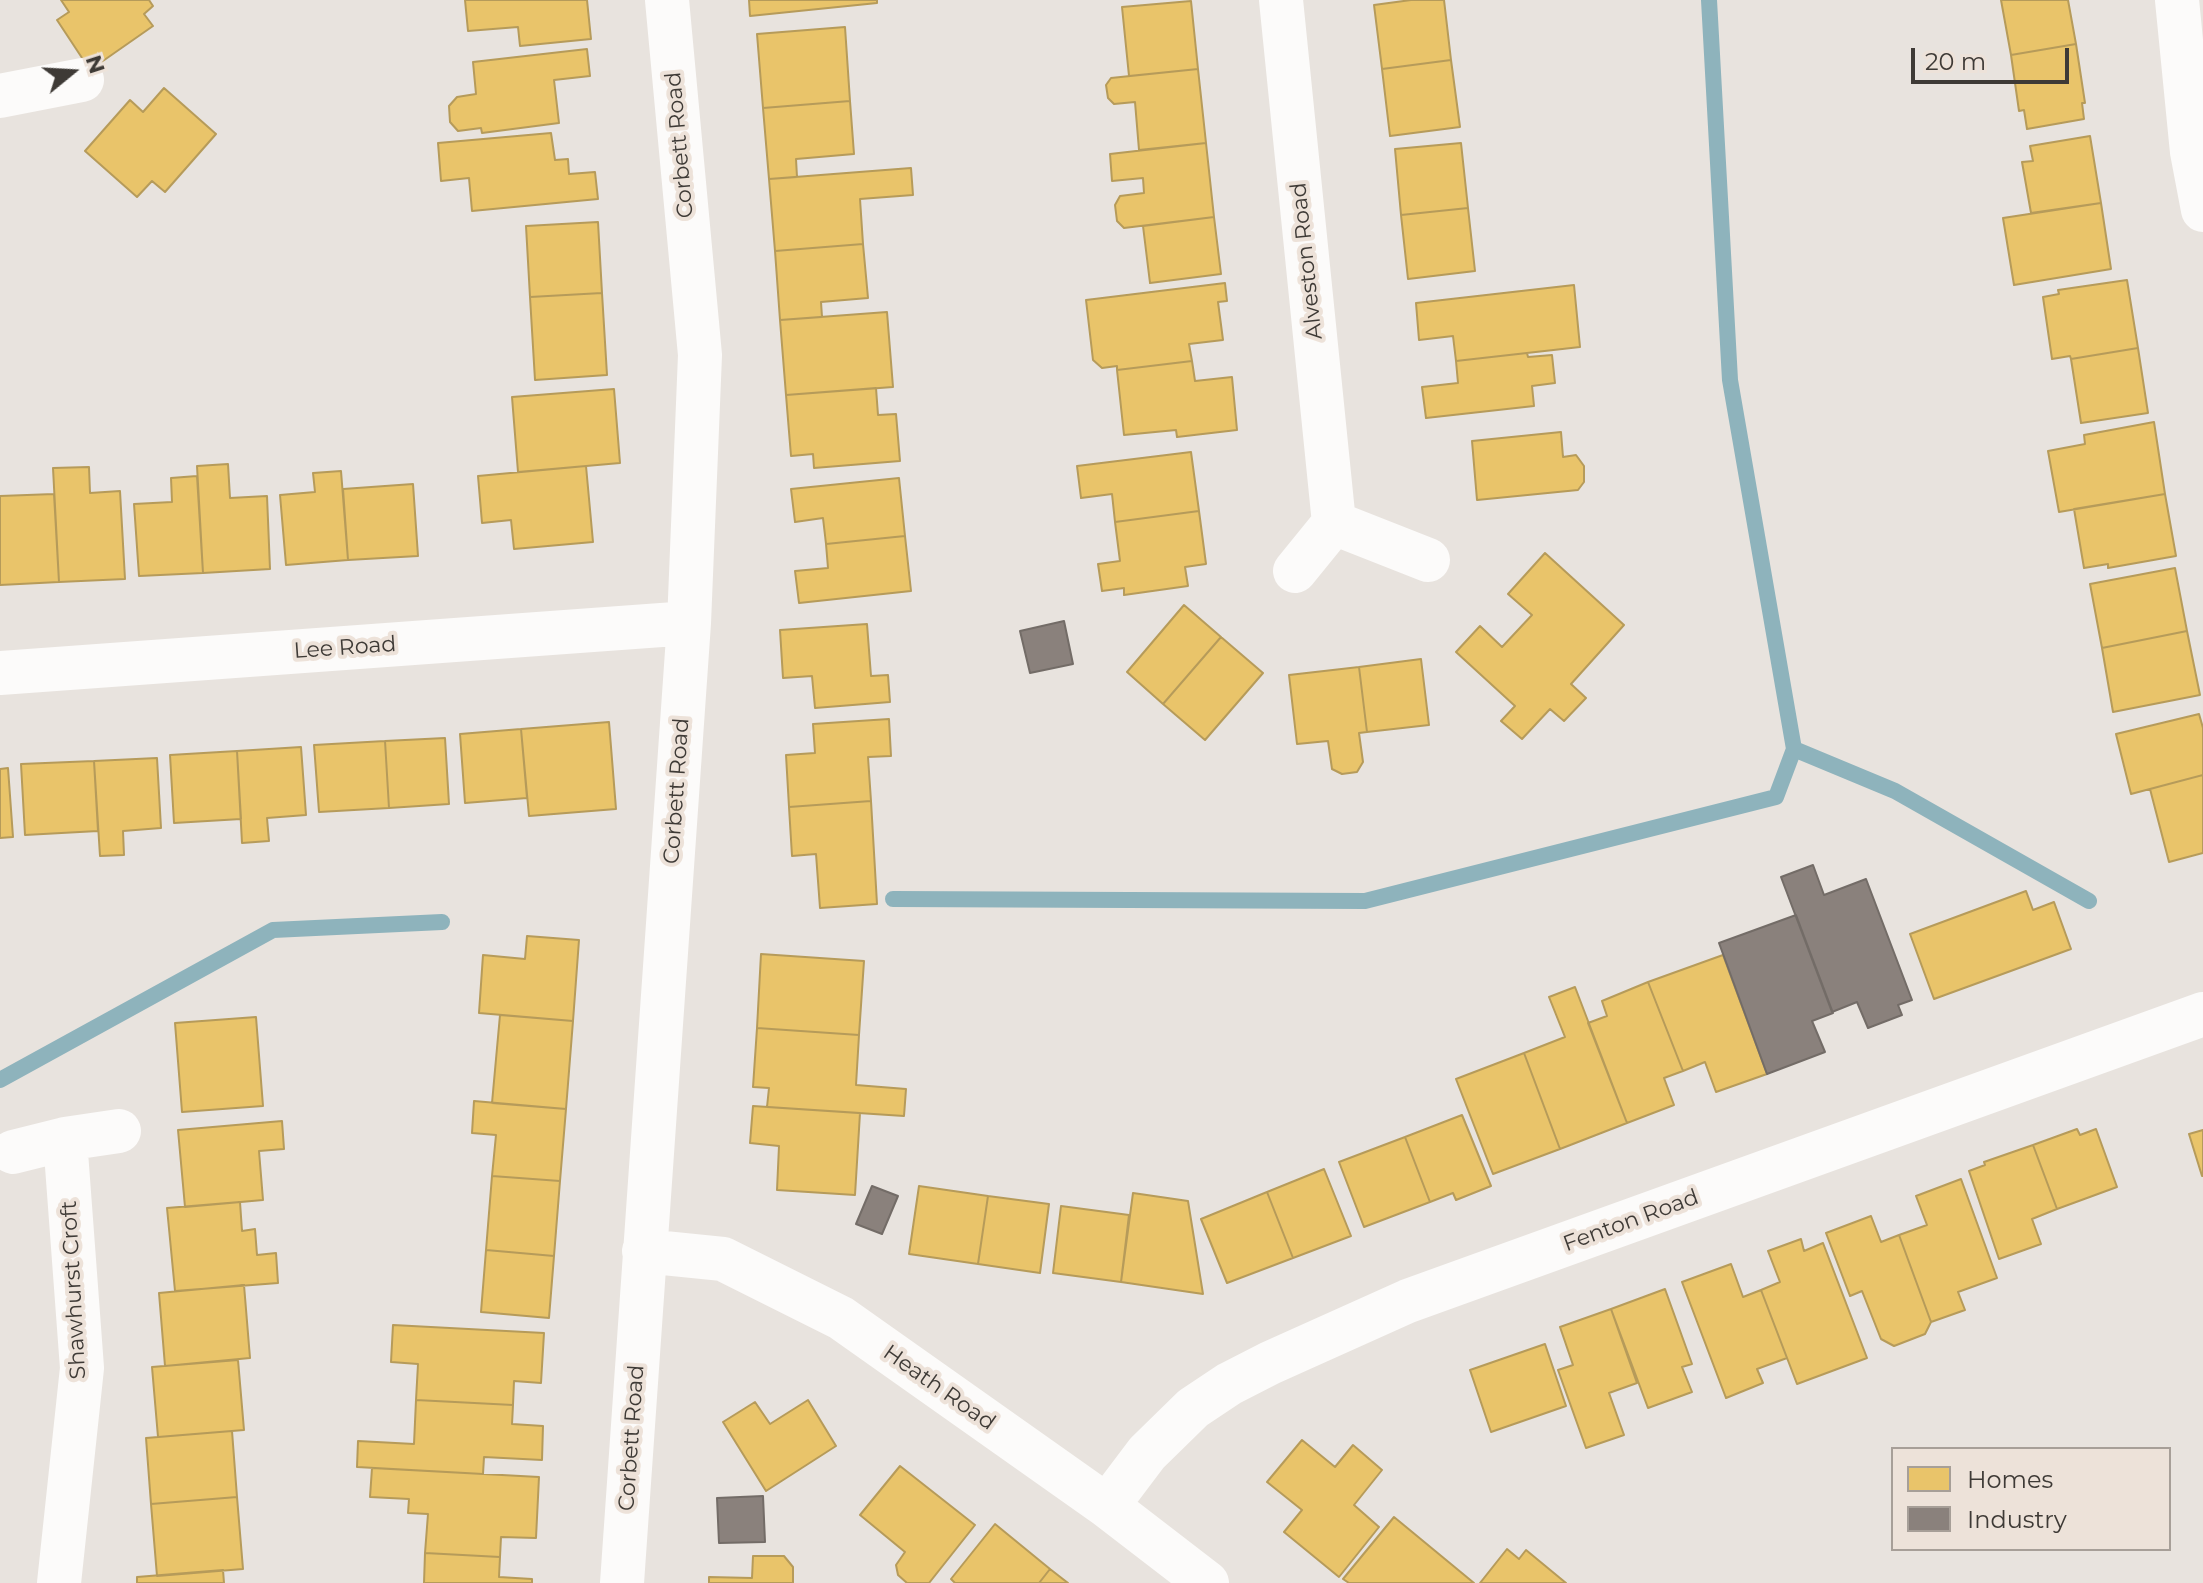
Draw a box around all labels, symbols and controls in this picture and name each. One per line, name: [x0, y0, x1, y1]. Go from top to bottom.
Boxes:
north arrow: [32, 32, 112, 112]
scale bar: [1915, 32, 2073, 82]
text: 20 m: [1925, 47, 1986, 76]
text: N: [80, 52, 111, 77]
street label: Corbett Road: [660, 71, 700, 219]
street label: Alveston Road: [1286, 181, 1328, 341]
street label: Lee Road: [293, 631, 397, 665]
street label: Corbett Road: [659, 717, 695, 865]
street label: Fenton Road: [1560, 1184, 1702, 1258]
street label: Shawhurst Croft: [56, 1200, 92, 1380]
street label: Heath Road: [878, 1340, 1000, 1436]
street label: Corbett Road: [614, 1364, 650, 1512]
legend: [1891, 1447, 2171, 1551]
text: Homes: [1967, 1465, 2053, 1494]
text: Industry: [1967, 1505, 2067, 1534]

